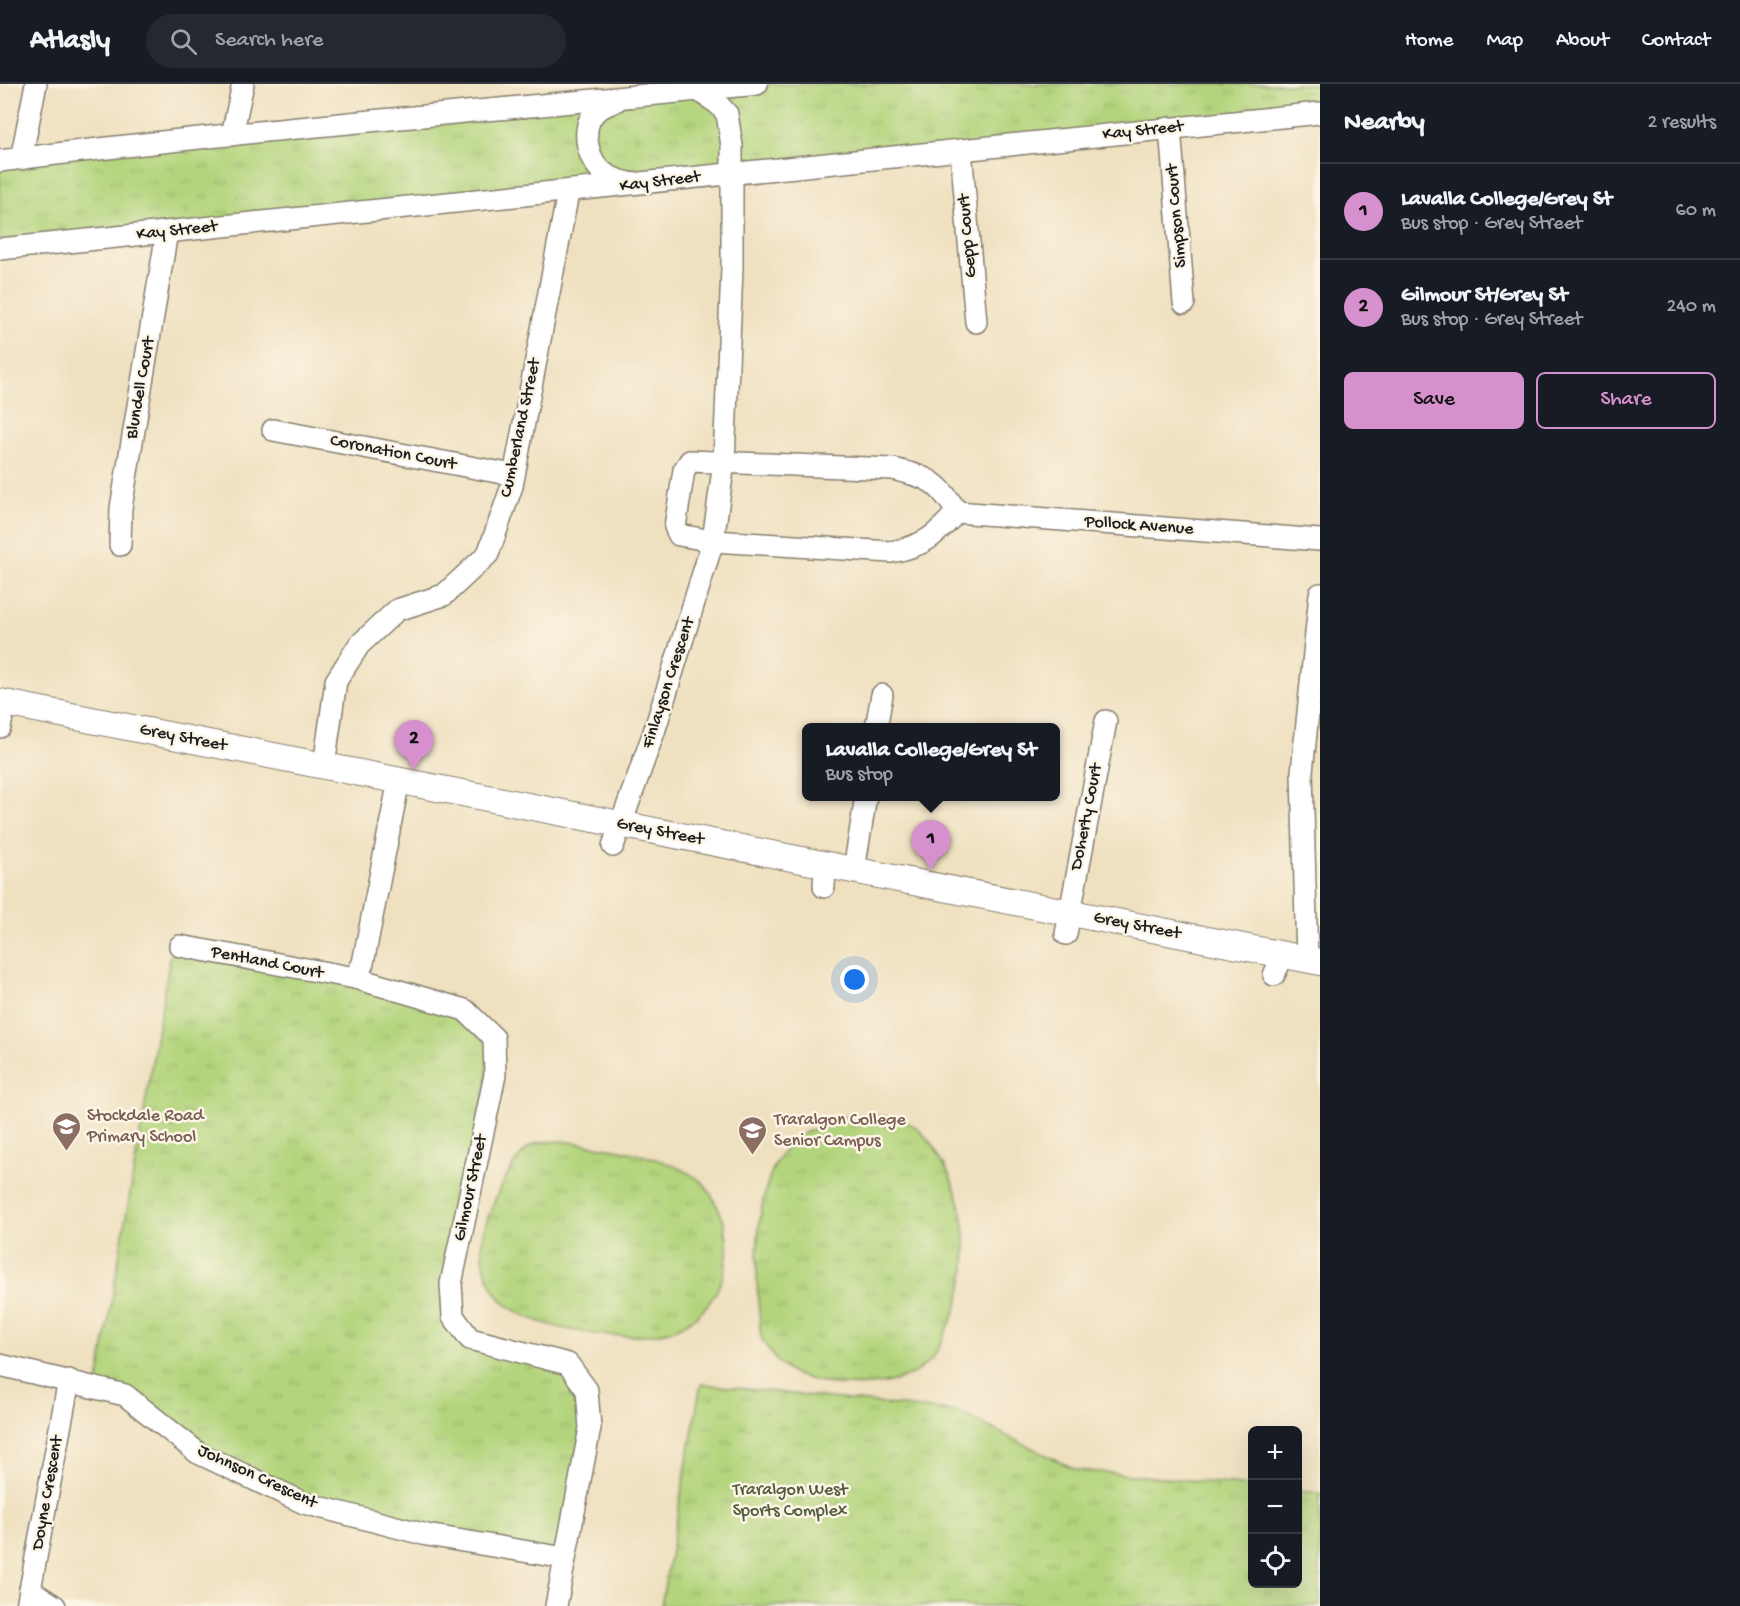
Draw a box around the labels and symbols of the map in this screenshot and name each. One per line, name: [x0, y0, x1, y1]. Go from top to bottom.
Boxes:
street label: Kay Street: [1102, 116, 1186, 146]
street label: Simpson Court: [1162, 162, 1192, 269]
street label: Kay Street: [619, 166, 703, 197]
street label: Gepp Court: [954, 192, 982, 279]
street label: Kay Street: [136, 216, 220, 246]
street label: Blundell Court: [122, 334, 161, 442]
street label: Cumberland Street: [496, 355, 546, 499]
street label: Coronation Court: [328, 430, 459, 476]
street label: Pollock Avenue: [1083, 512, 1195, 540]
street label: Finlayson Crescent: [638, 613, 701, 752]
street label: Grey Street: [138, 719, 230, 757]
pin: 2: [394, 720, 434, 770]
street label: Doherty Court: [1066, 760, 1108, 873]
street label: Grey Street: [615, 813, 707, 851]
pin: 1: [912, 820, 950, 870]
street label: Grey Street: [1092, 907, 1184, 945]
street label: Pentland Court: [208, 942, 326, 984]
your location: [840, 965, 869, 994]
place label: Stockdale Road Primary School: [86, 1106, 205, 1148]
school or university icon: Stockdale Road Primary School: [50, 1110, 82, 1152]
place label: Traralgon College Senior Campus: [773, 1110, 907, 1152]
school or university icon: Traralgon College Senior Campus: [737, 1114, 769, 1156]
street label: Gilmour Street: [449, 1131, 493, 1243]
street label: Doyne Crescent: [27, 1433, 69, 1553]
street label: Johnson Crescent: [194, 1440, 321, 1515]
park label: Traralgon West Sports Complex: [732, 1480, 849, 1522]

